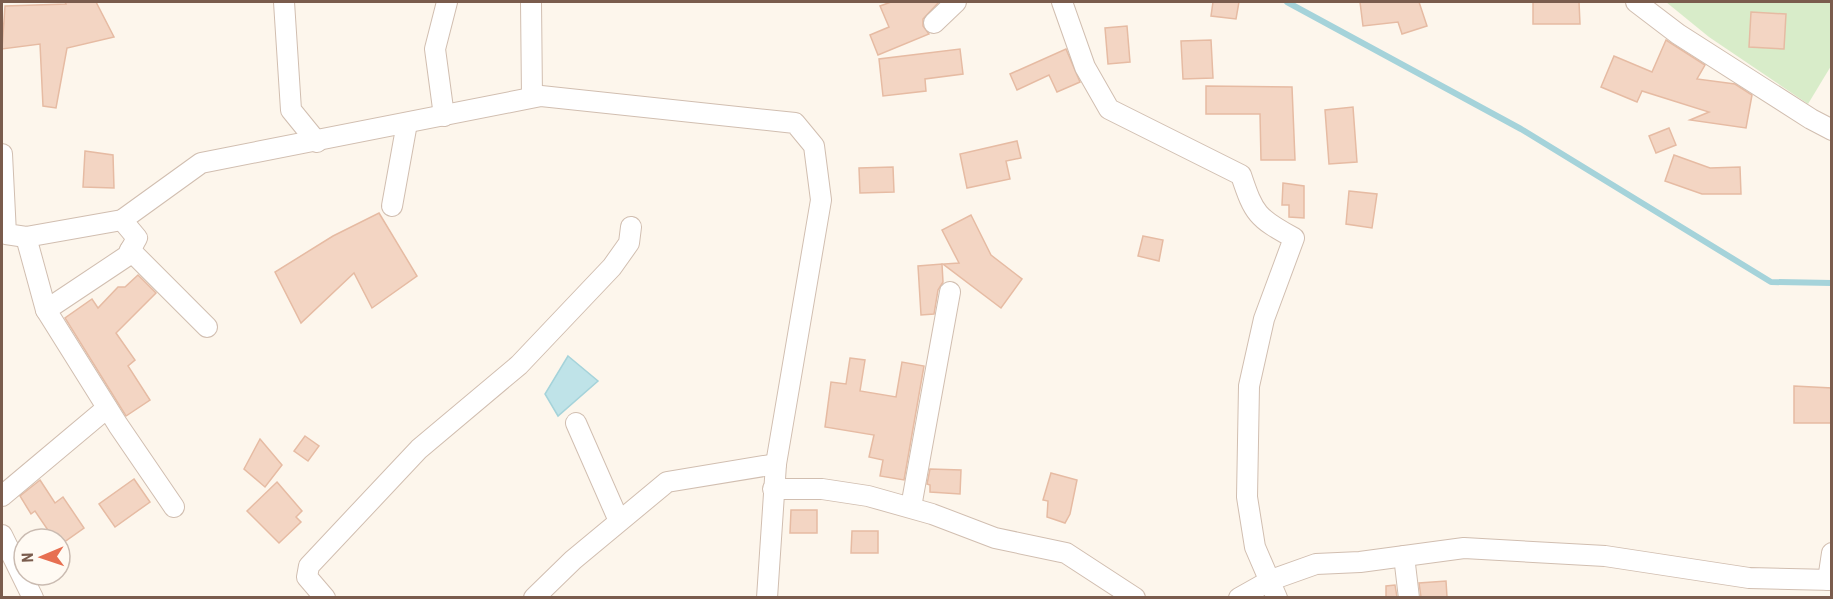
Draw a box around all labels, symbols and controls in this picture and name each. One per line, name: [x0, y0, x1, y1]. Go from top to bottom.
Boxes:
north arrow: [12, 527, 72, 587]
text: N: [18, 552, 37, 563]

